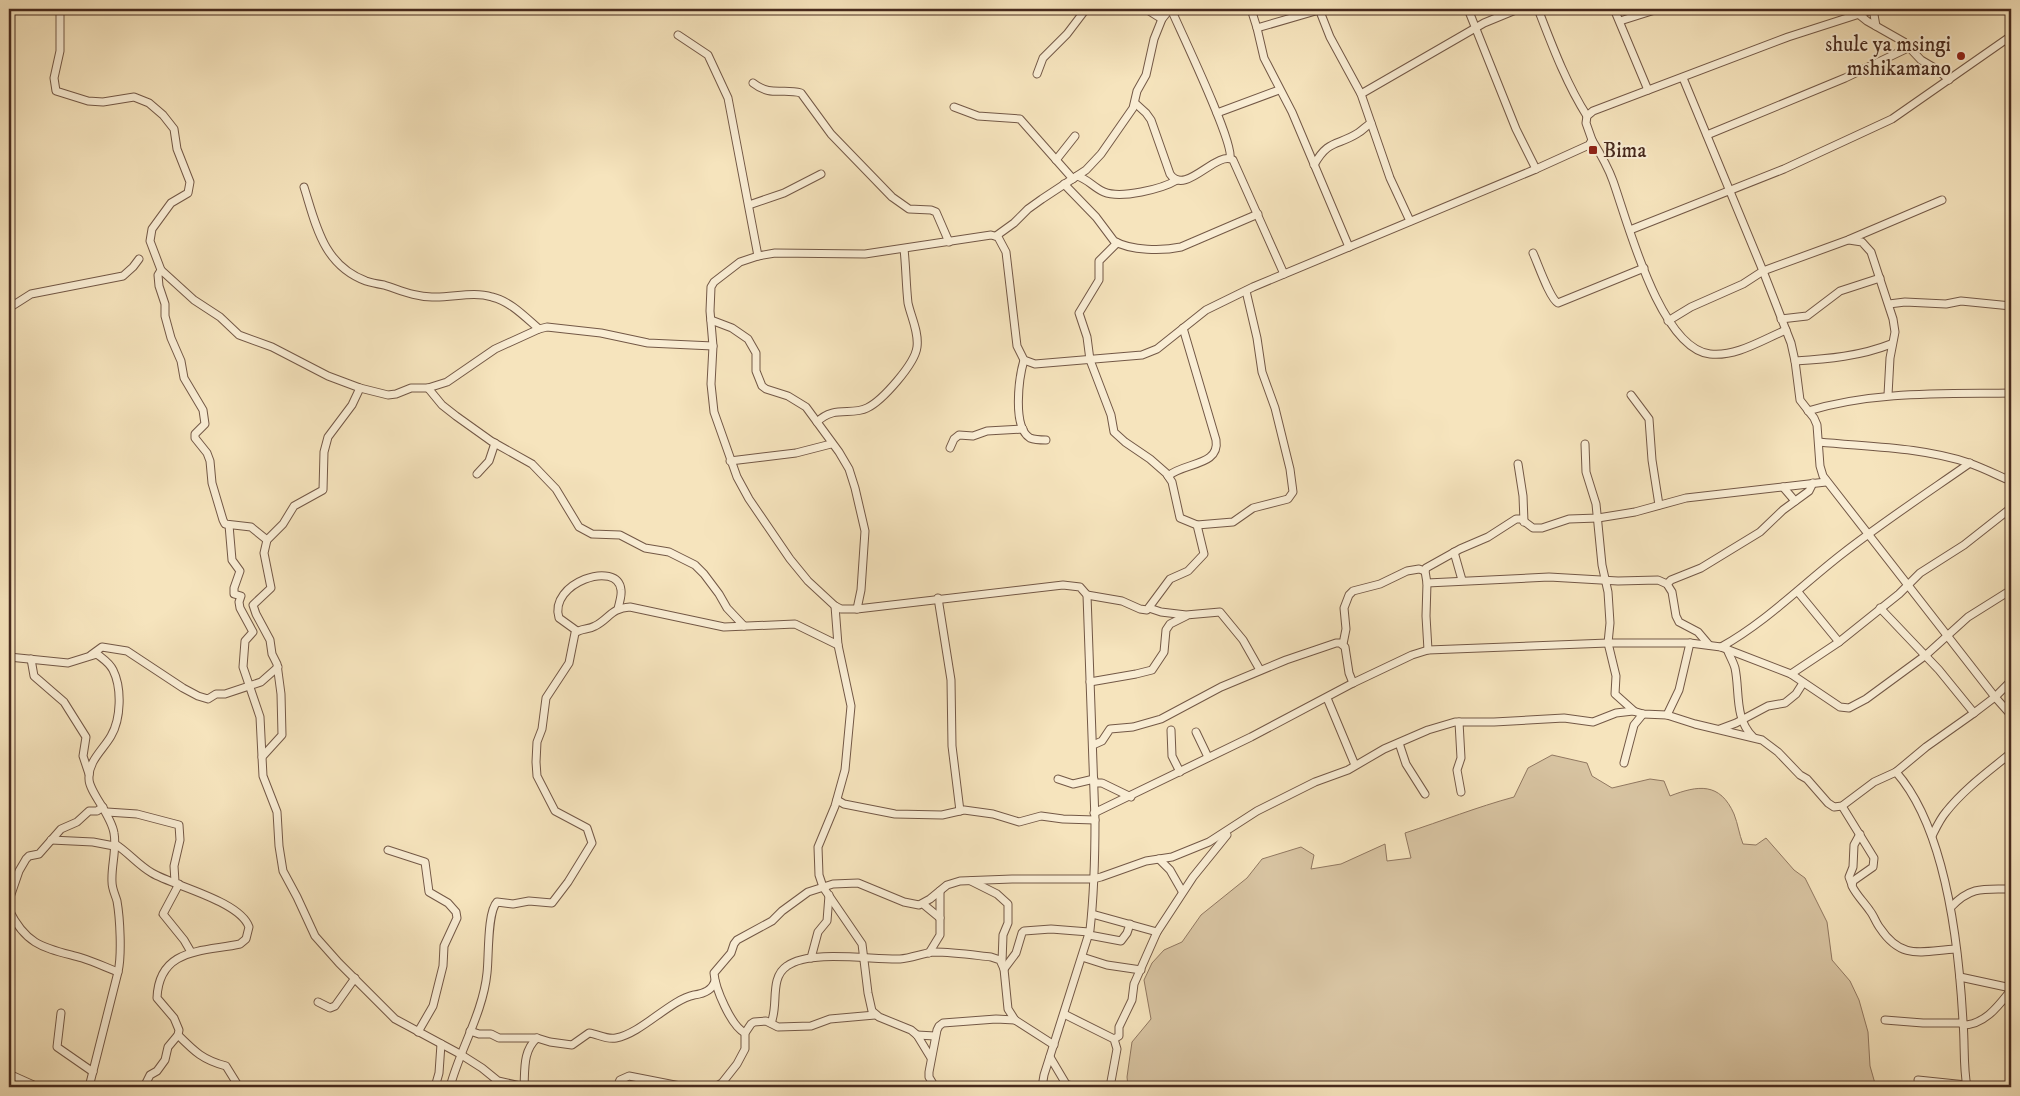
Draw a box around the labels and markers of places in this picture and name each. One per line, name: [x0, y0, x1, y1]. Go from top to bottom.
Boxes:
place label: shule ya msingi mshikamano: [1825, 32, 1951, 82]
marker: shule ya msingi mshikamano: [1955, 50, 1967, 62]
place label: Bima: [1603, 138, 1646, 164]
marker: Bima: [1587, 144, 1599, 156]

